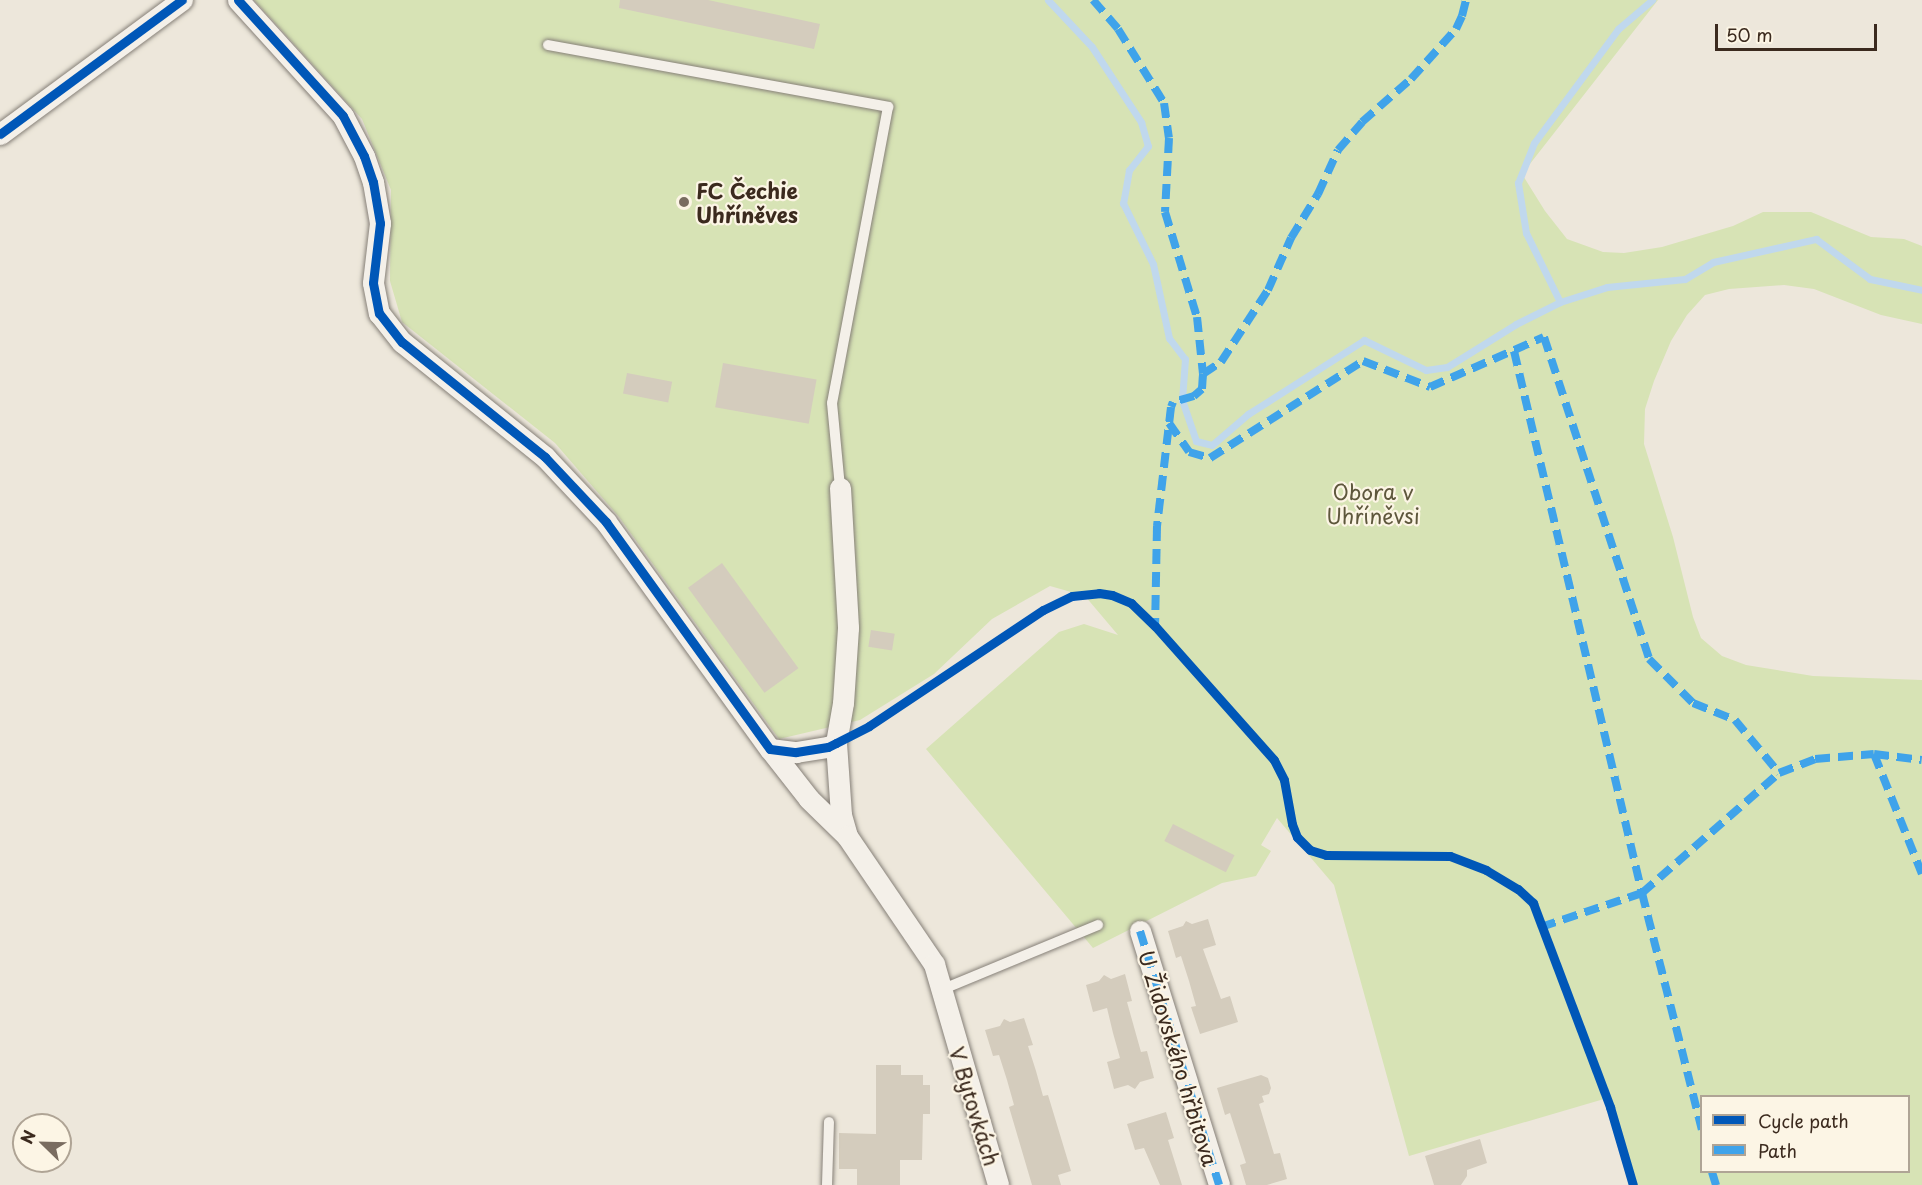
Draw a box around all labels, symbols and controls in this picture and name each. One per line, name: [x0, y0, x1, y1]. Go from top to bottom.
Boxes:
scale bar: [1718, 12, 1880, 50]
text: 50 m: [1726, 21, 1773, 48]
place label: FC Čechie Uhříněves: [696, 177, 799, 227]
marker: FC Čechie Uhříněves: [677, 195, 691, 209]
park label: Obora v Uhříněvsi: [1326, 478, 1420, 528]
street label: U Židovského hřbitova: [1134, 947, 1224, 1169]
street label: V Bytovkách: [945, 1043, 1005, 1169]
legend: [1700, 1095, 1910, 1173]
text: Cycle path: [1758, 1107, 1849, 1134]
north arrow: [12, 1113, 72, 1173]
text: N: [14, 1126, 41, 1147]
text: Path: [1758, 1137, 1797, 1164]

